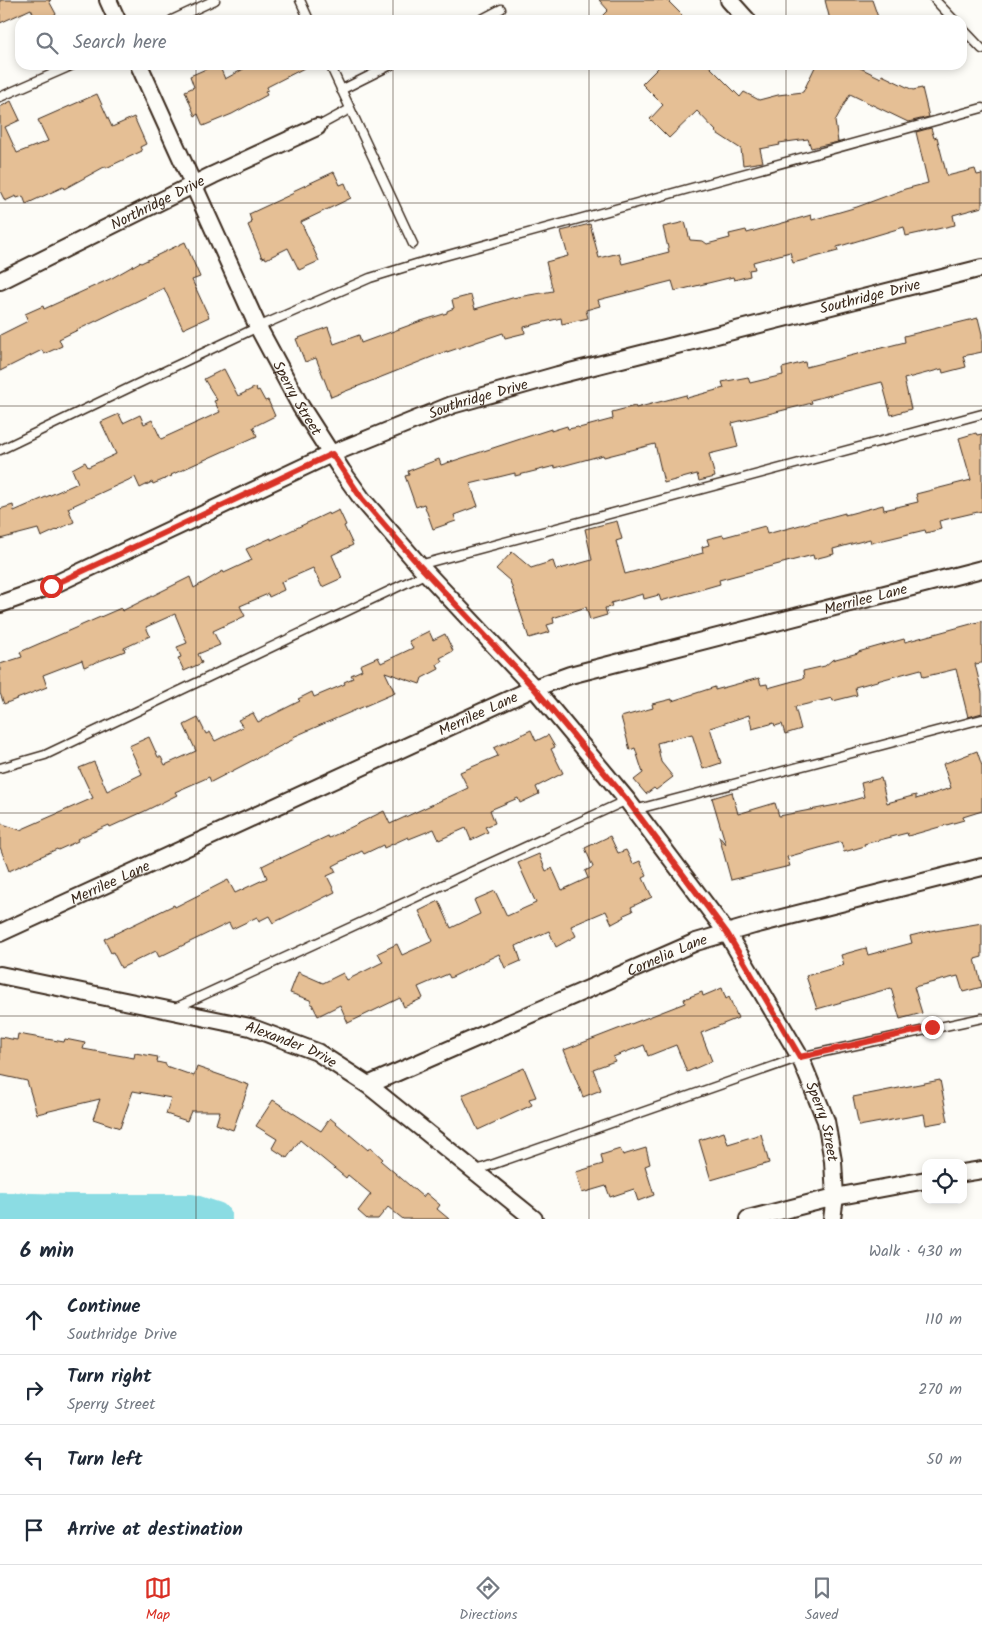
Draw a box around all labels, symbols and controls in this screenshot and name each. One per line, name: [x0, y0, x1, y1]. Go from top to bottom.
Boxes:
search box: [15, 15, 967, 70]
text: Search here: [73, 28, 167, 58]
icon: search: [33, 29, 61, 57]
street label: Northridge Drive: [107, 170, 210, 237]
street label: Southridge Drive: [817, 273, 923, 322]
street label: Sperry Street: [265, 357, 328, 441]
street label: Southridge Drive: [425, 373, 531, 426]
route start: [40, 575, 63, 598]
street label: Merrilee Lane: [821, 578, 910, 622]
street label: Merrilee Lane: [435, 686, 523, 743]
street label: Merrilee Lane: [67, 855, 154, 912]
street label: Cornelia Lane: [623, 928, 711, 984]
street label: Alexander Drive: [242, 1015, 342, 1075]
route end: [921, 1016, 944, 1039]
street label: Sperry Street: [798, 1078, 844, 1164]
map controls: [922, 1159, 967, 1204]
button: locate: [922, 1159, 967, 1204]
text: 6 min: [20, 1235, 74, 1268]
text: Walk · 430 m: [869, 1239, 962, 1264]
text: Continue: [67, 1292, 140, 1322]
icon: ahead: [20, 1306, 48, 1334]
text: 110 m: [925, 1307, 962, 1332]
text: Southridge Drive: [67, 1322, 177, 1347]
text: Turn right: [67, 1362, 152, 1392]
icon: right: [20, 1376, 48, 1404]
text: 270 m: [918, 1377, 962, 1402]
text: Sperry Street: [67, 1392, 155, 1417]
text: Turn left: [67, 1445, 142, 1475]
icon: left: [20, 1446, 48, 1474]
text: 50 m: [926, 1447, 962, 1472]
text: Arrive at destination: [67, 1515, 243, 1545]
icon: arrive: [20, 1516, 48, 1544]
tab: Map: [144, 1574, 172, 1626]
tab: Directions: [459, 1574, 517, 1626]
tab: Saved: [805, 1574, 838, 1626]

